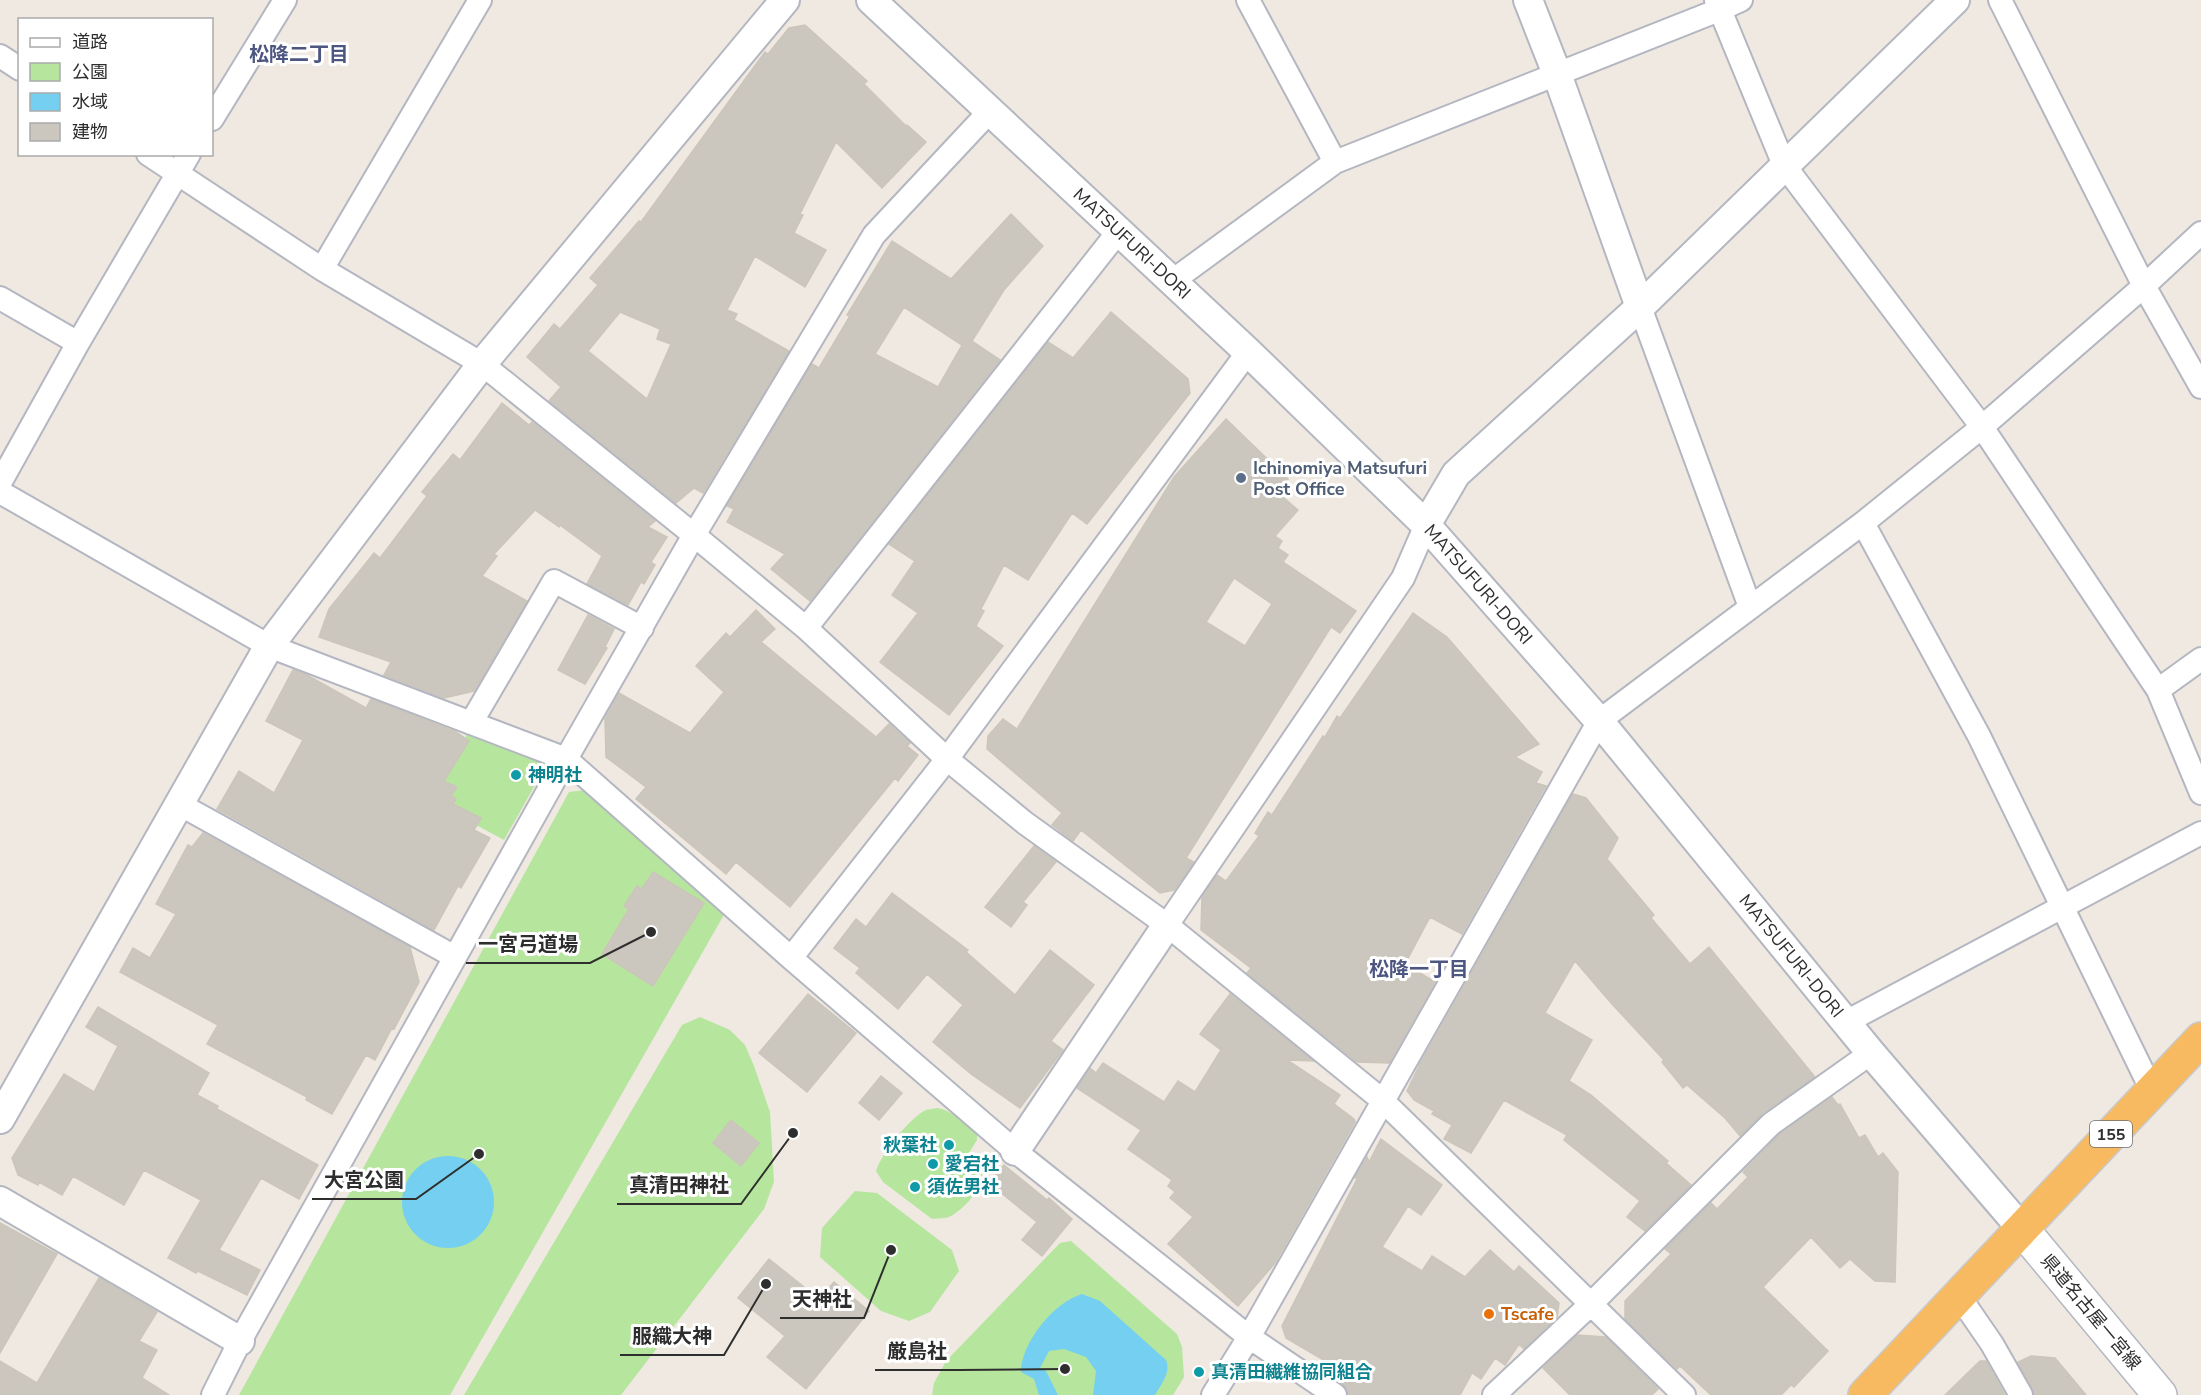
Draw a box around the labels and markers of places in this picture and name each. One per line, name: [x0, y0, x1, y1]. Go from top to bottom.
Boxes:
place label: Ichinomiya Matsufuri Post Office: [1253, 456, 1427, 501]
marker: Ichinomiya Matsufuri Post Office: [1234, 471, 1248, 485]
place label: 神明社: [528, 763, 582, 787]
marker: 神明社: [509, 768, 523, 782]
callout: 一宮弓道場: [466, 925, 590, 963]
place label: 秋葉社: [883, 1133, 937, 1157]
marker: 秋葉社: [942, 1138, 956, 1152]
place label: 愛宕社: [945, 1152, 999, 1176]
marker: 愛宕社: [926, 1157, 940, 1171]
callout: 大宮公園: [312, 1161, 416, 1199]
callout: 真清田神社: [617, 1166, 741, 1204]
place label: 須佐男社: [927, 1175, 999, 1199]
marker: 須佐男社: [908, 1180, 922, 1194]
callout: 天神社: [780, 1280, 864, 1318]
place label: Tscafe: [1501, 1302, 1554, 1326]
marker: Tscafe: [1482, 1307, 1496, 1321]
callout: 服織大神: [620, 1317, 724, 1355]
callout: 厳島社: [875, 1332, 959, 1370]
place label: 真清田繊維協同組合: [1211, 1360, 1373, 1384]
marker: 真清田繊維協同組合: [1192, 1365, 1206, 1379]

